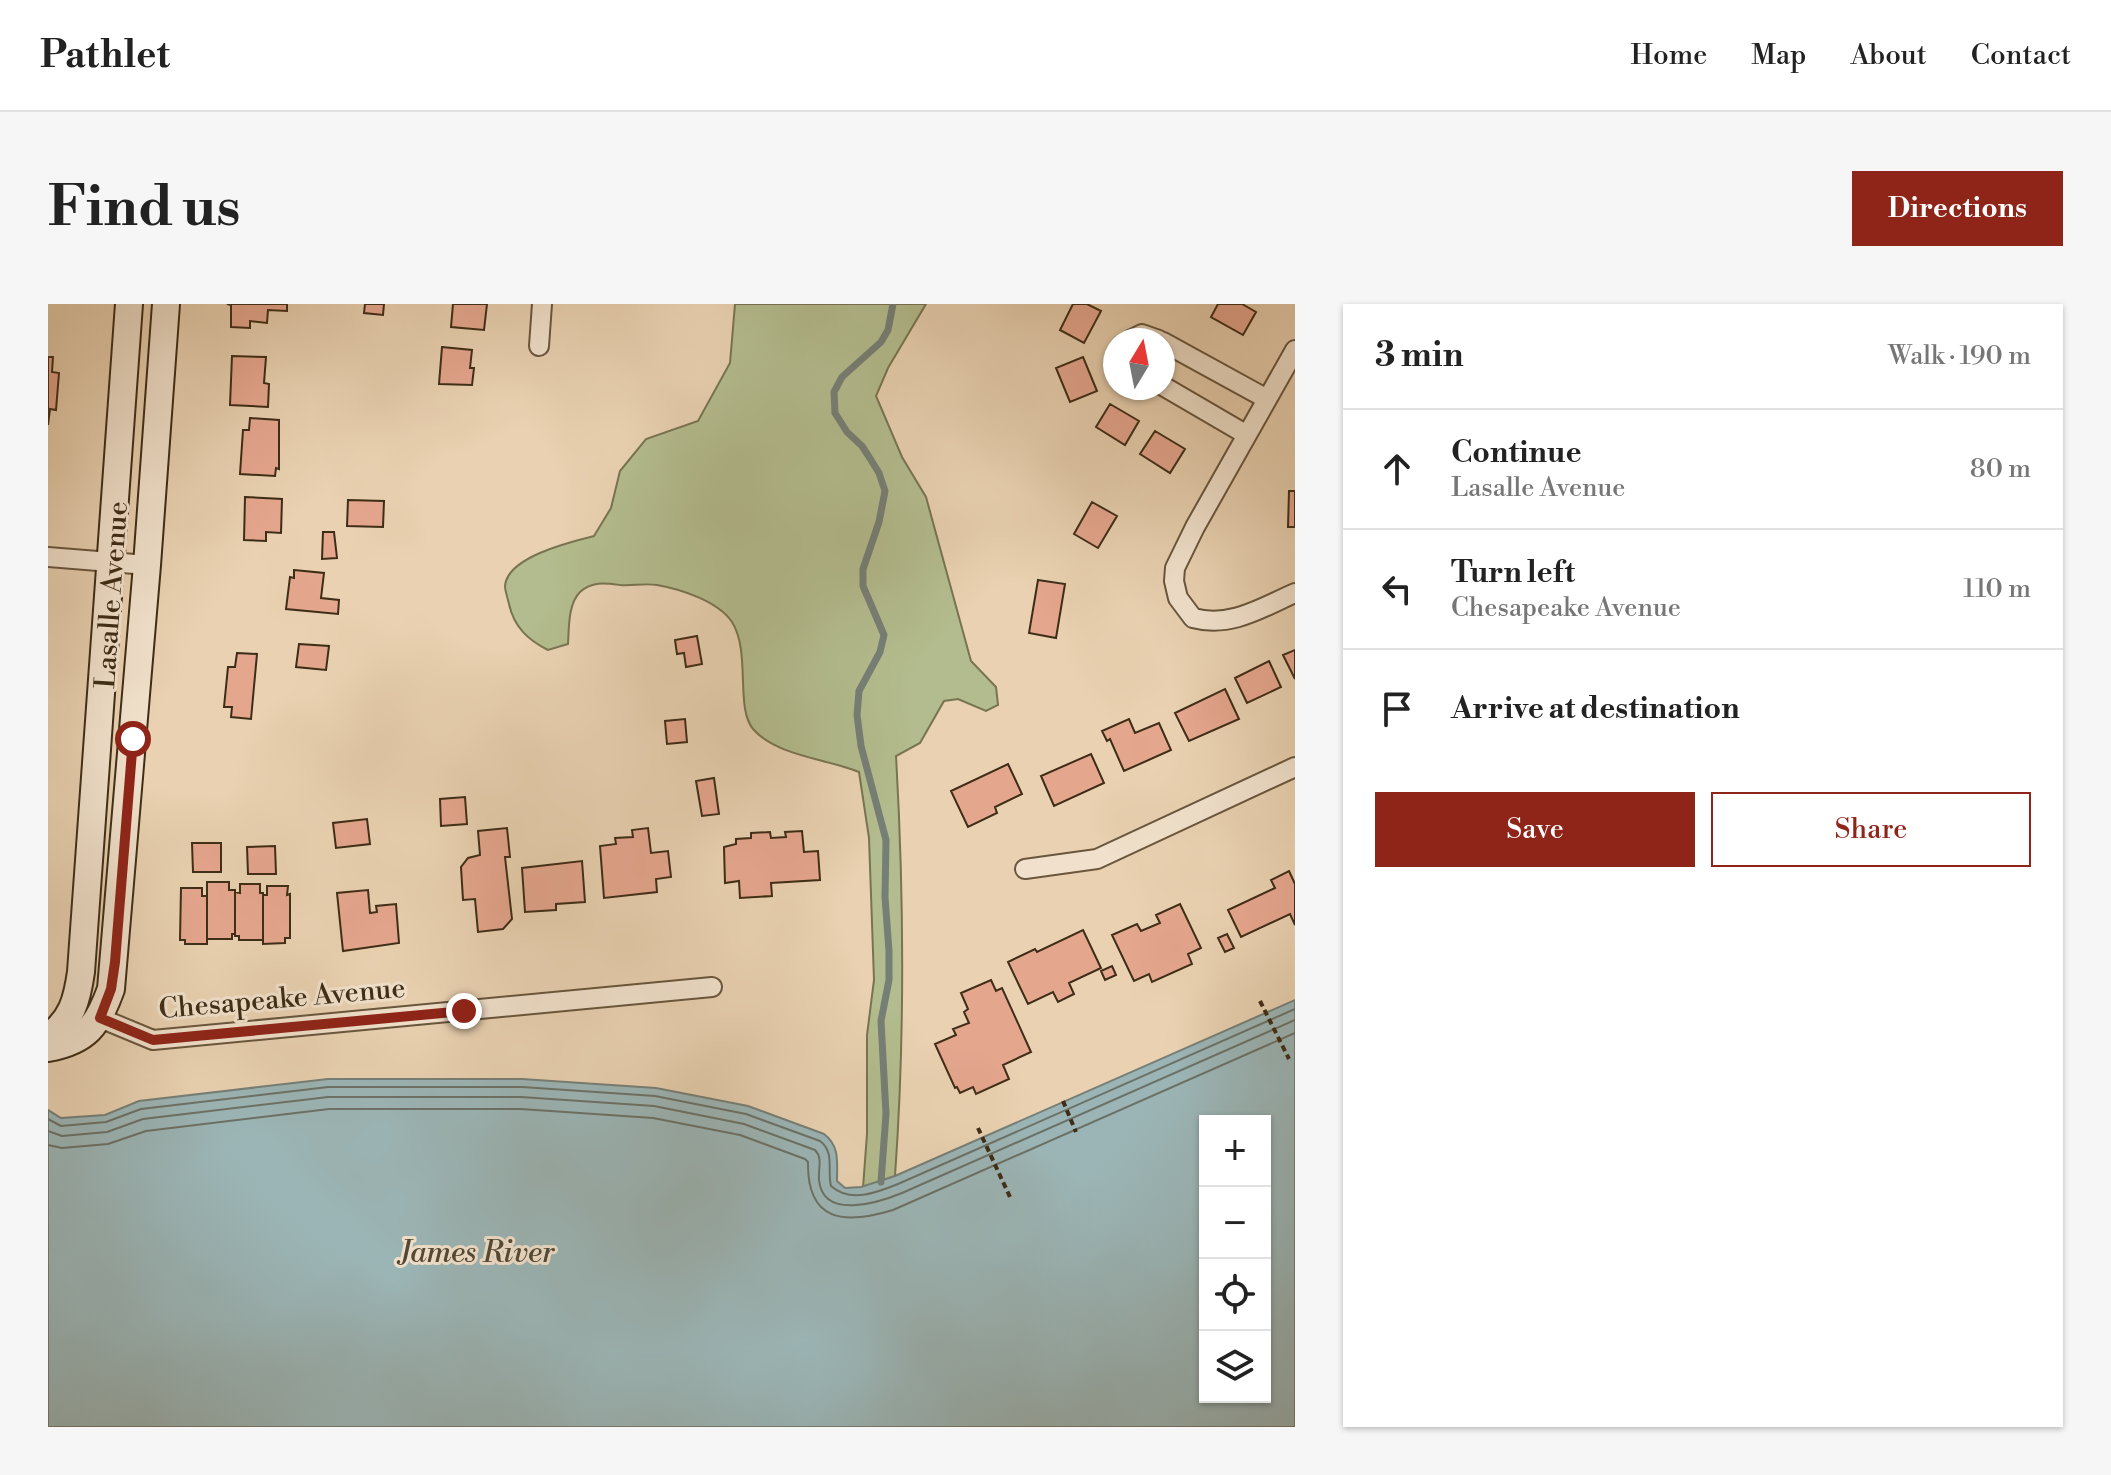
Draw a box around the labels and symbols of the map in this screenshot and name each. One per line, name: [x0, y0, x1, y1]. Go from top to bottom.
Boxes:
north arrow: [1103, 328, 1175, 400]
street label: Lasalle Avenue: [88, 500, 136, 690]
route start: [115, 721, 151, 757]
street label: Chesapeake Avenue: [157, 971, 407, 1027]
route end: [446, 993, 482, 1029]
water label: James River: [396, 1234, 556, 1272]

